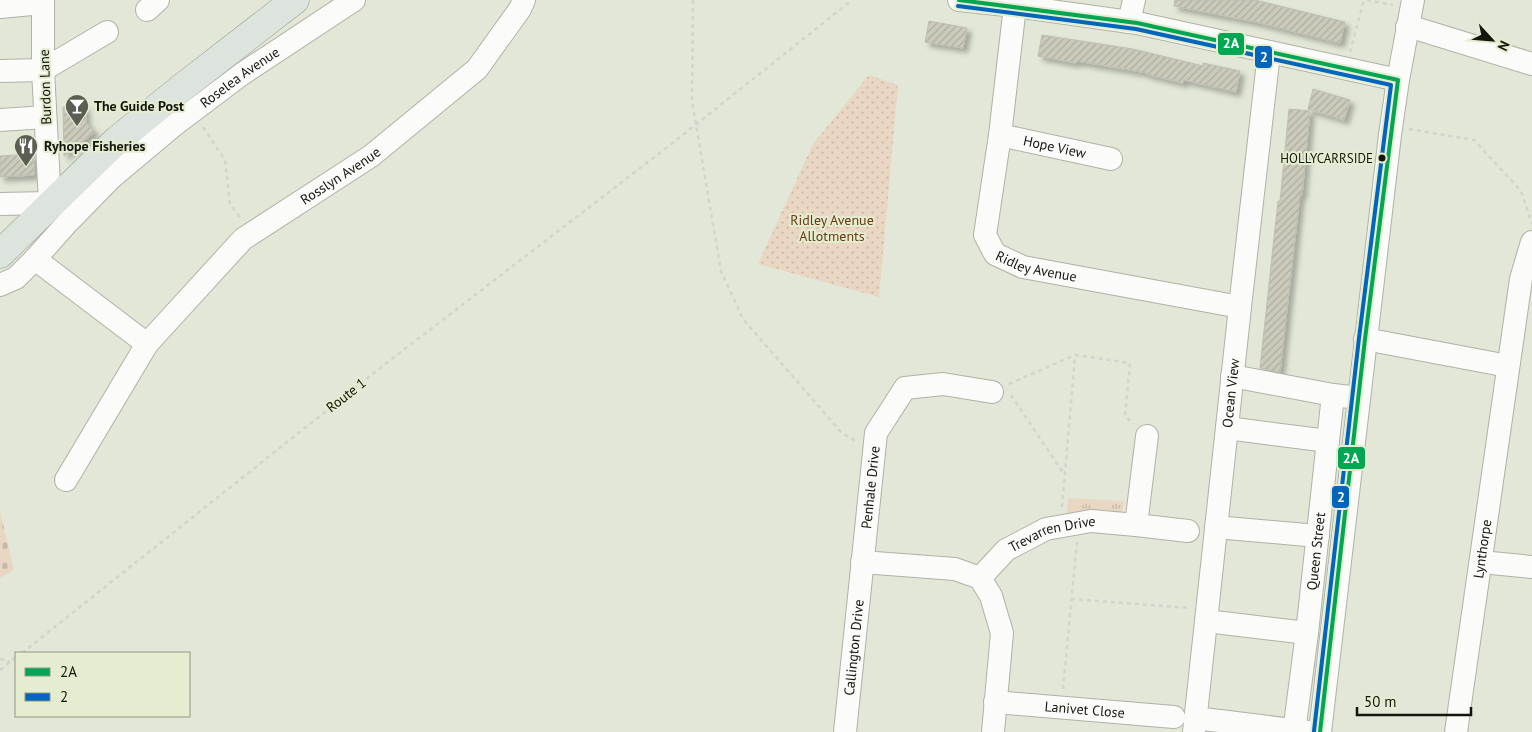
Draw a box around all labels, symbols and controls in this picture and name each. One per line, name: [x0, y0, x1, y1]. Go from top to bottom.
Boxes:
north arrow: [1467, 15, 1517, 65]
line badge: 2A: [1217, 32, 1245, 56]
text: 2A: [1223, 34, 1240, 52]
text: N: [1494, 38, 1514, 54]
street label: Roselea Avenue: [196, 43, 283, 112]
line badge: 2: [1254, 45, 1273, 69]
text: 2: [1260, 48, 1268, 66]
street label: Burdon Lane: [35, 49, 55, 125]
bar icon: The Guide Post: [64, 93, 90, 127]
place label: The Guide Post: [94, 97, 184, 115]
street label: Hope View: [1022, 131, 1089, 163]
restaurant icon: Ryhope Fisheries: [13, 133, 39, 167]
place label: Ryhope Fisheries: [44, 137, 145, 155]
street label: Rosslyn Avenue: [297, 143, 384, 208]
place label: HOLLYCARRSIDE: [1280, 150, 1373, 167]
marker: HOLLYCARRSIDE: [1377, 153, 1387, 163]
park label: Ridley Avenue Allotments: [790, 211, 874, 245]
street label: Ridley Avenue: [993, 247, 1078, 286]
street label: Ocean View: [1218, 357, 1243, 429]
street label: Route 1: [322, 374, 370, 416]
street label: Penhale Drive: [857, 445, 884, 530]
line badge: 2A: [1337, 446, 1366, 470]
text: 2A: [1343, 449, 1360, 467]
line badge: 2: [1331, 485, 1350, 509]
text: 2: [1337, 488, 1345, 506]
street label: Queen Street: [1303, 511, 1329, 591]
street label: Trevarren Drive: [1006, 512, 1096, 556]
street label: Lynthorpe: [1469, 518, 1495, 580]
street label: Callington Drive: [840, 598, 868, 697]
legend: [15, 652, 190, 717]
text: 2A: [60, 662, 77, 681]
scale bar: [1357, 684, 1471, 716]
text: 2: [60, 687, 68, 706]
text: 50 m: [1364, 692, 1397, 711]
street label: Lanivet Close: [1044, 697, 1125, 722]

